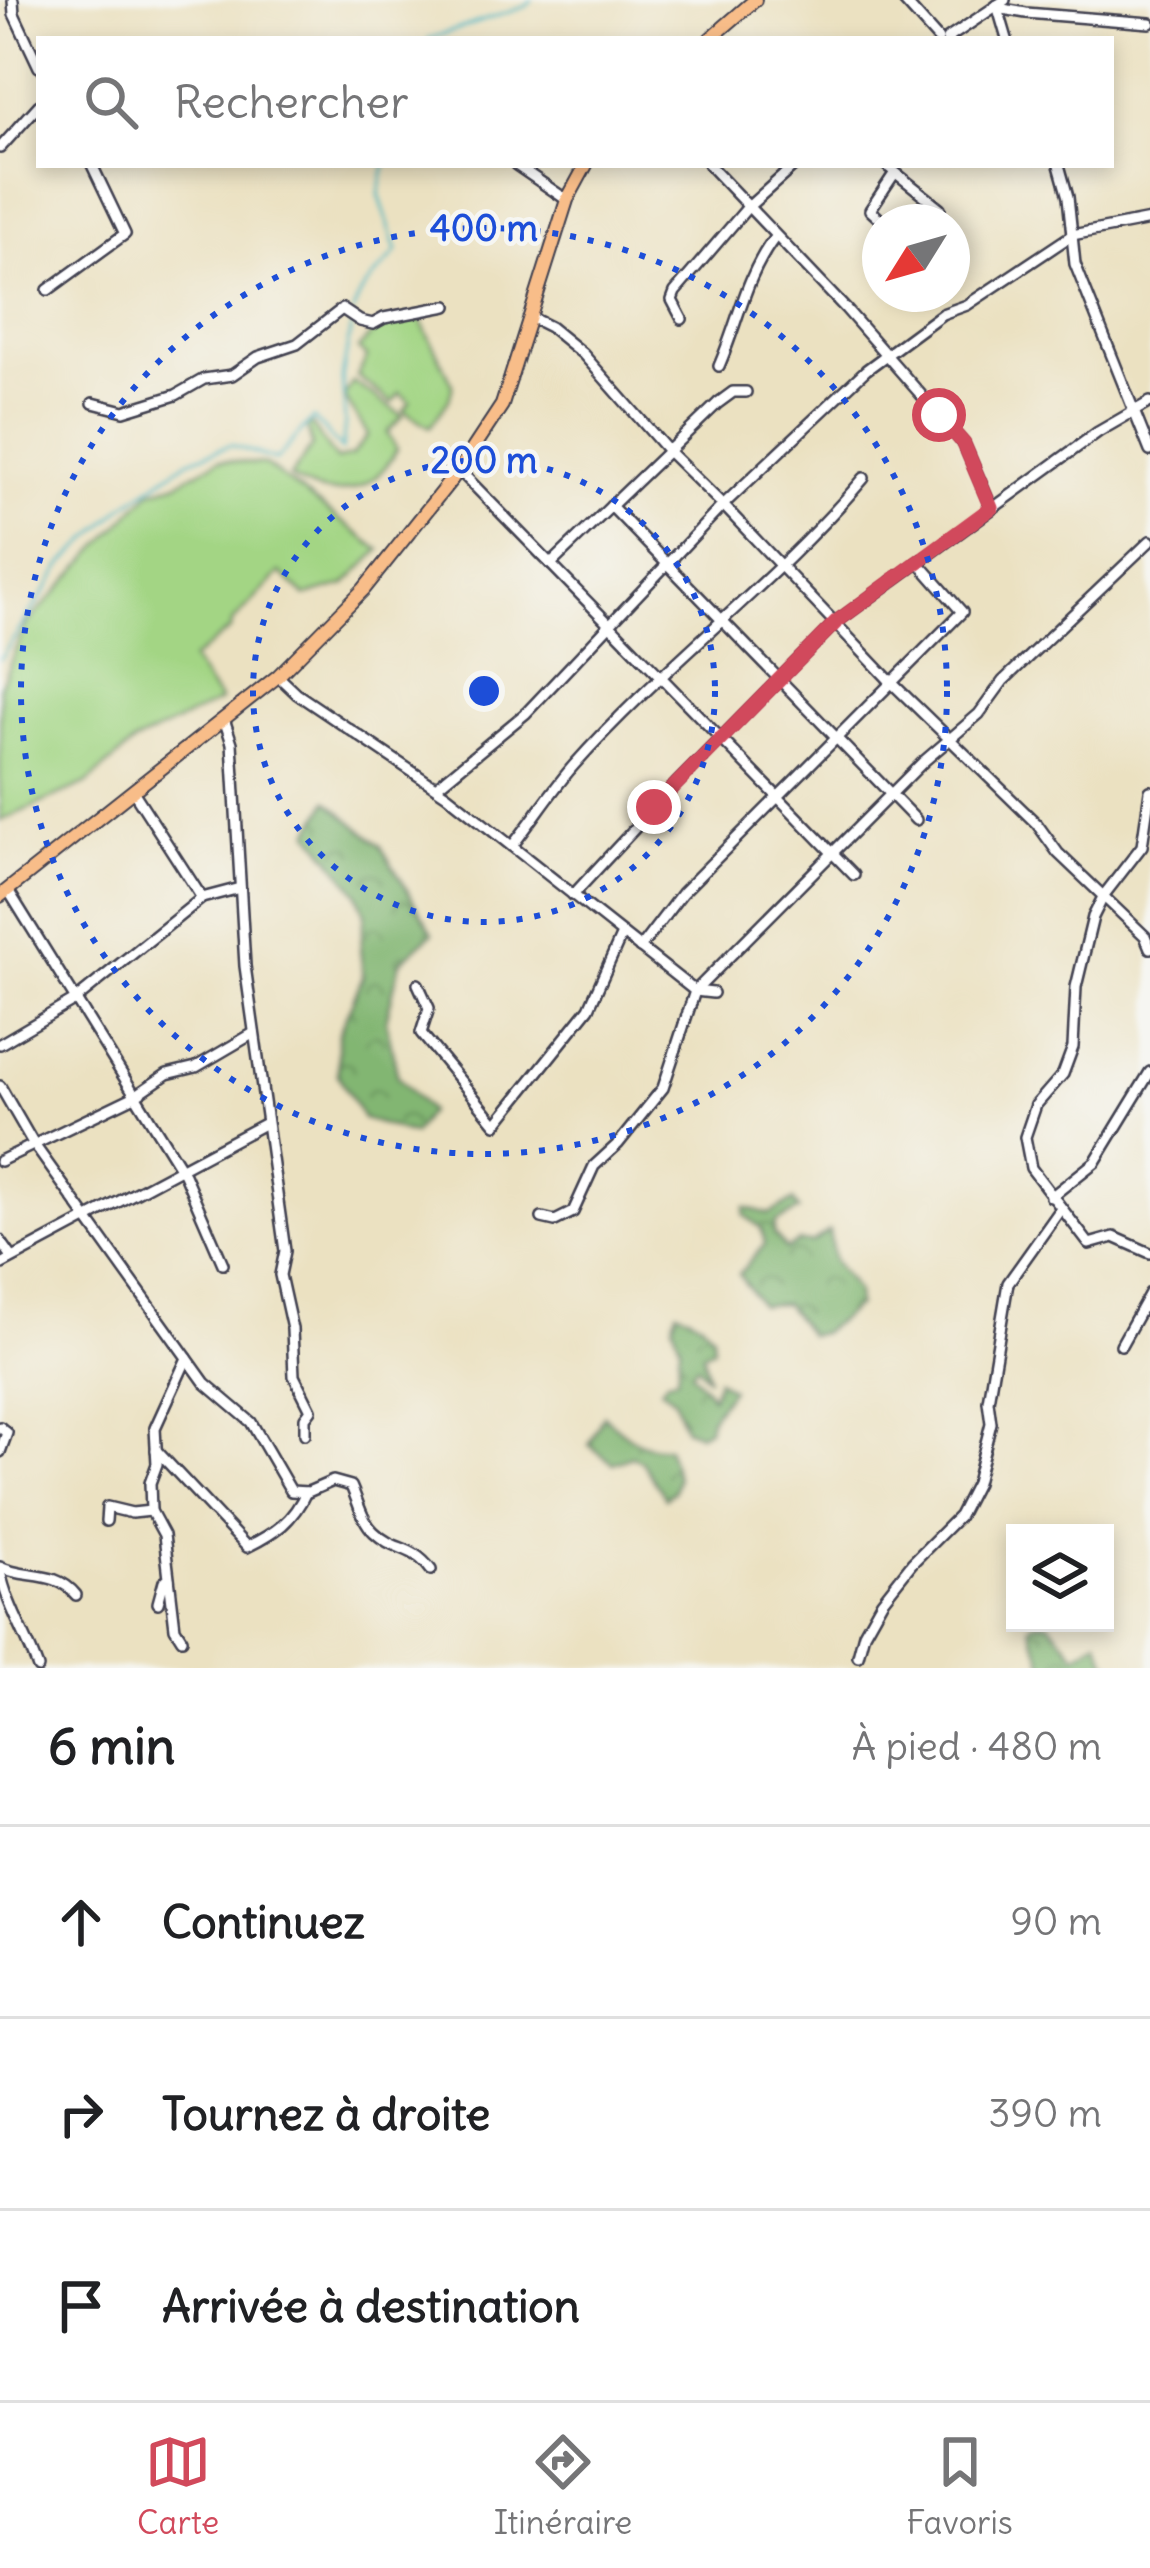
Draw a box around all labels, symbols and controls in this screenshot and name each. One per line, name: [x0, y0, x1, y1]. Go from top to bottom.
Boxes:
search box: [36, 36, 1114, 168]
icon: search: [78, 69, 144, 135]
text: Rechercher: [174, 74, 409, 130]
north arrow: [862, 204, 970, 312]
text: 400 m: [430, 206, 538, 251]
route start: [912, 388, 966, 442]
text: 200 m: [430, 438, 538, 483]
centre of rings: [463, 670, 505, 712]
route end: [627, 780, 681, 834]
map controls: [1006, 1524, 1114, 1632]
button: layers: [1006, 1524, 1114, 1632]
text: 6 min: [48, 1714, 175, 1778]
text: À pied · 480 m: [851, 1722, 1102, 1771]
icon: ahead: [48, 1889, 114, 1955]
text: Continuez: [162, 1894, 365, 1950]
text: 90 m: [1010, 1897, 1102, 1946]
icon: right: [48, 2081, 114, 2147]
text: Tournez à droite: [162, 2086, 490, 2142]
text: 390 m: [988, 2089, 1102, 2138]
icon: arrive: [48, 2273, 114, 2339]
text: Arrivée à destination: [162, 2278, 580, 2334]
tab: Carte: [137, 2429, 219, 2543]
tab: Itinéraire: [494, 2429, 632, 2543]
tab: Favoris: [906, 2429, 1013, 2543]

